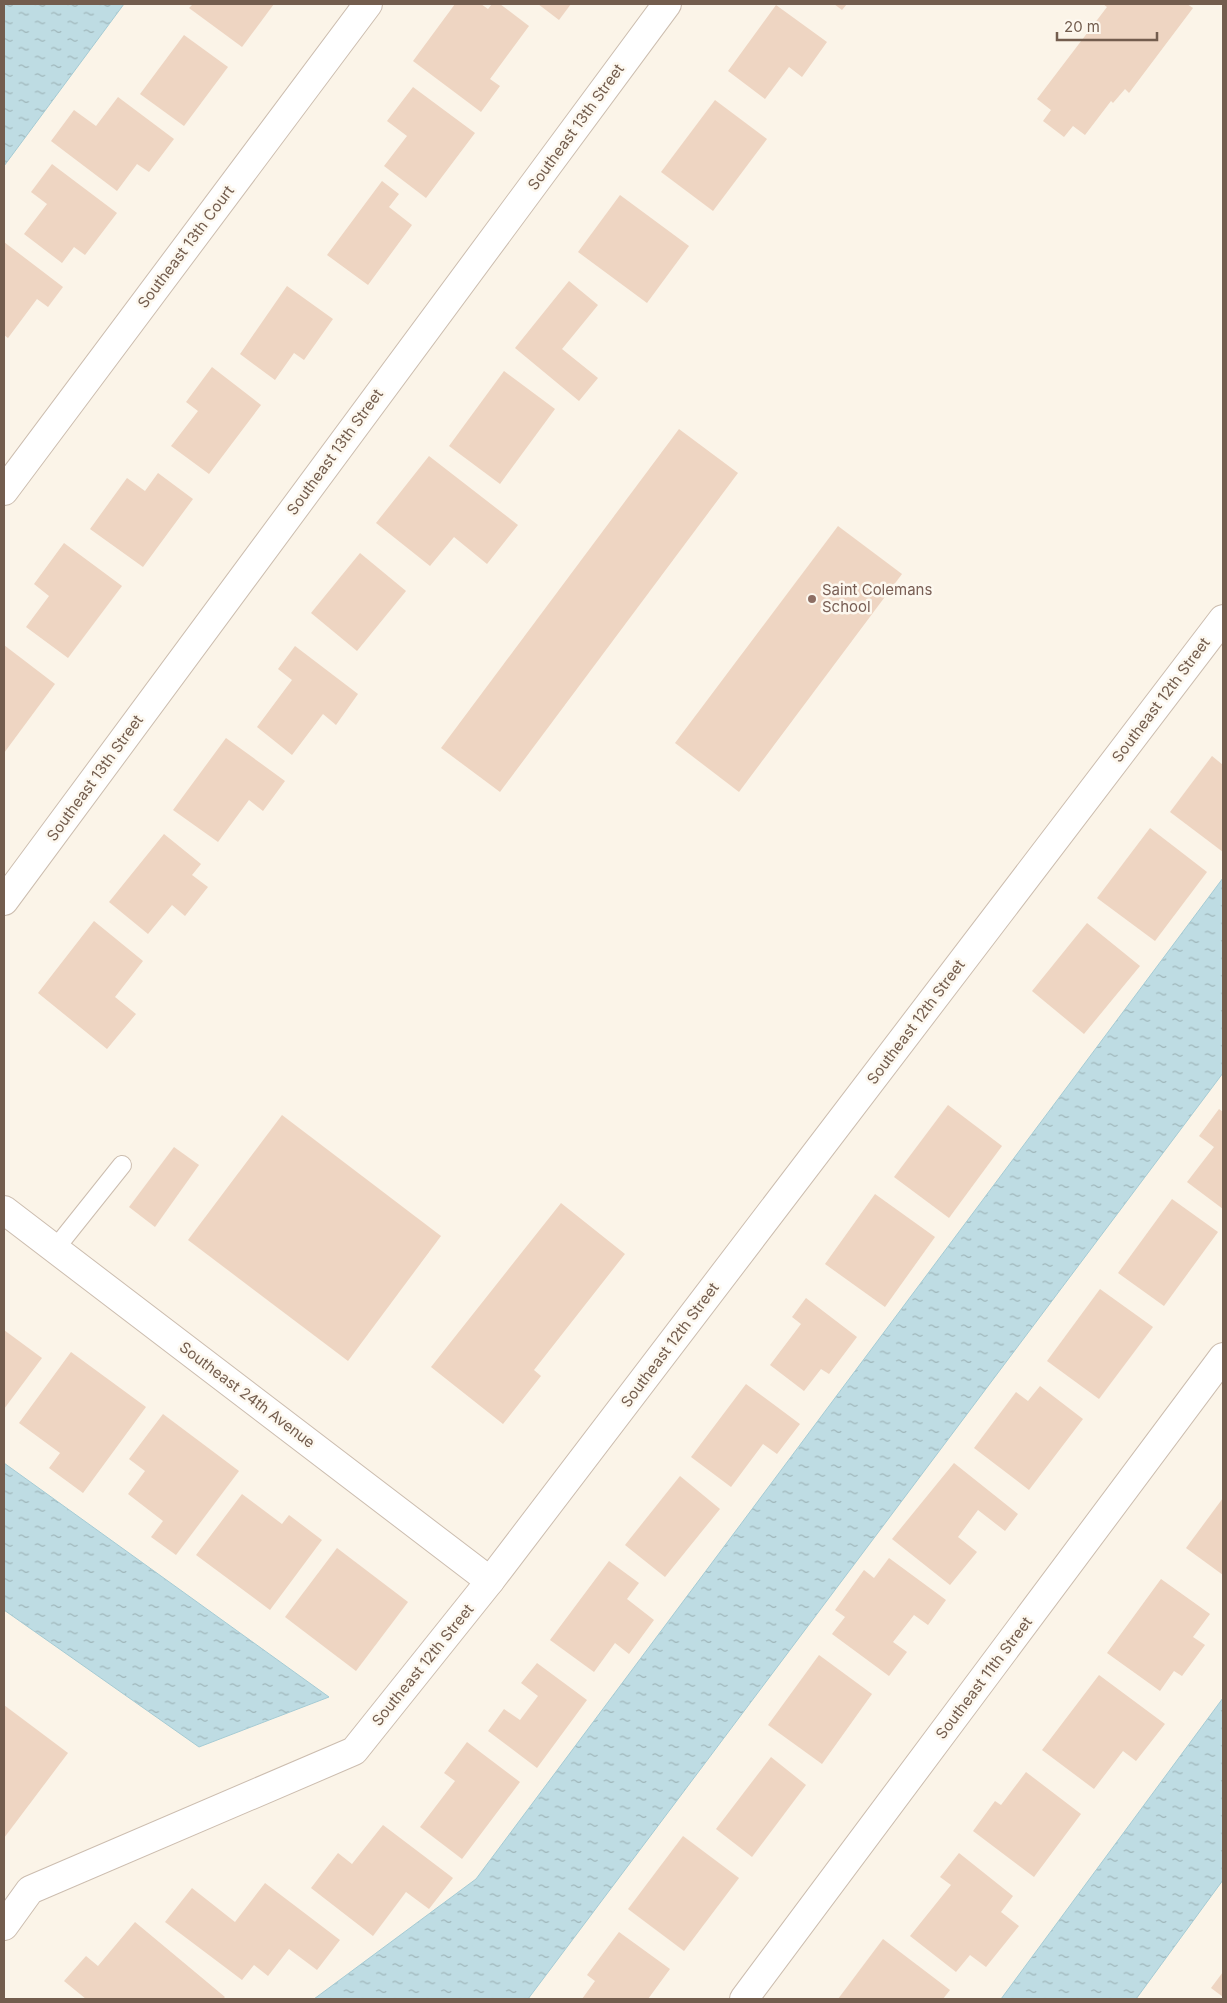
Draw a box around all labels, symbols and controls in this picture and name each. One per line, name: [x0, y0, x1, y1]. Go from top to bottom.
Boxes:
scale bar: [1057, 10, 1157, 42]
text: 20 m: [1064, 17, 1100, 36]
street label: Southeast 13th Street: [523, 60, 628, 193]
street label: Southeast 13th Court: [133, 182, 238, 312]
street label: Southeast 13th Street: [282, 385, 387, 518]
place label: Saint Colemans School: [822, 580, 932, 616]
marker: Saint Colemans School: [806, 593, 818, 605]
street label: Southeast 12th Street: [1108, 634, 1214, 766]
street label: Southeast 13th Street: [42, 711, 147, 844]
street label: Southeast 12th Street: [863, 956, 969, 1088]
street label: Southeast 12th Street: [617, 1279, 723, 1411]
street label: Southeast 24th Avenue: [176, 1337, 319, 1452]
street label: Southeast 12th Street: [368, 1600, 478, 1729]
street label: Southeast 11th Street: [931, 1613, 1036, 1743]

